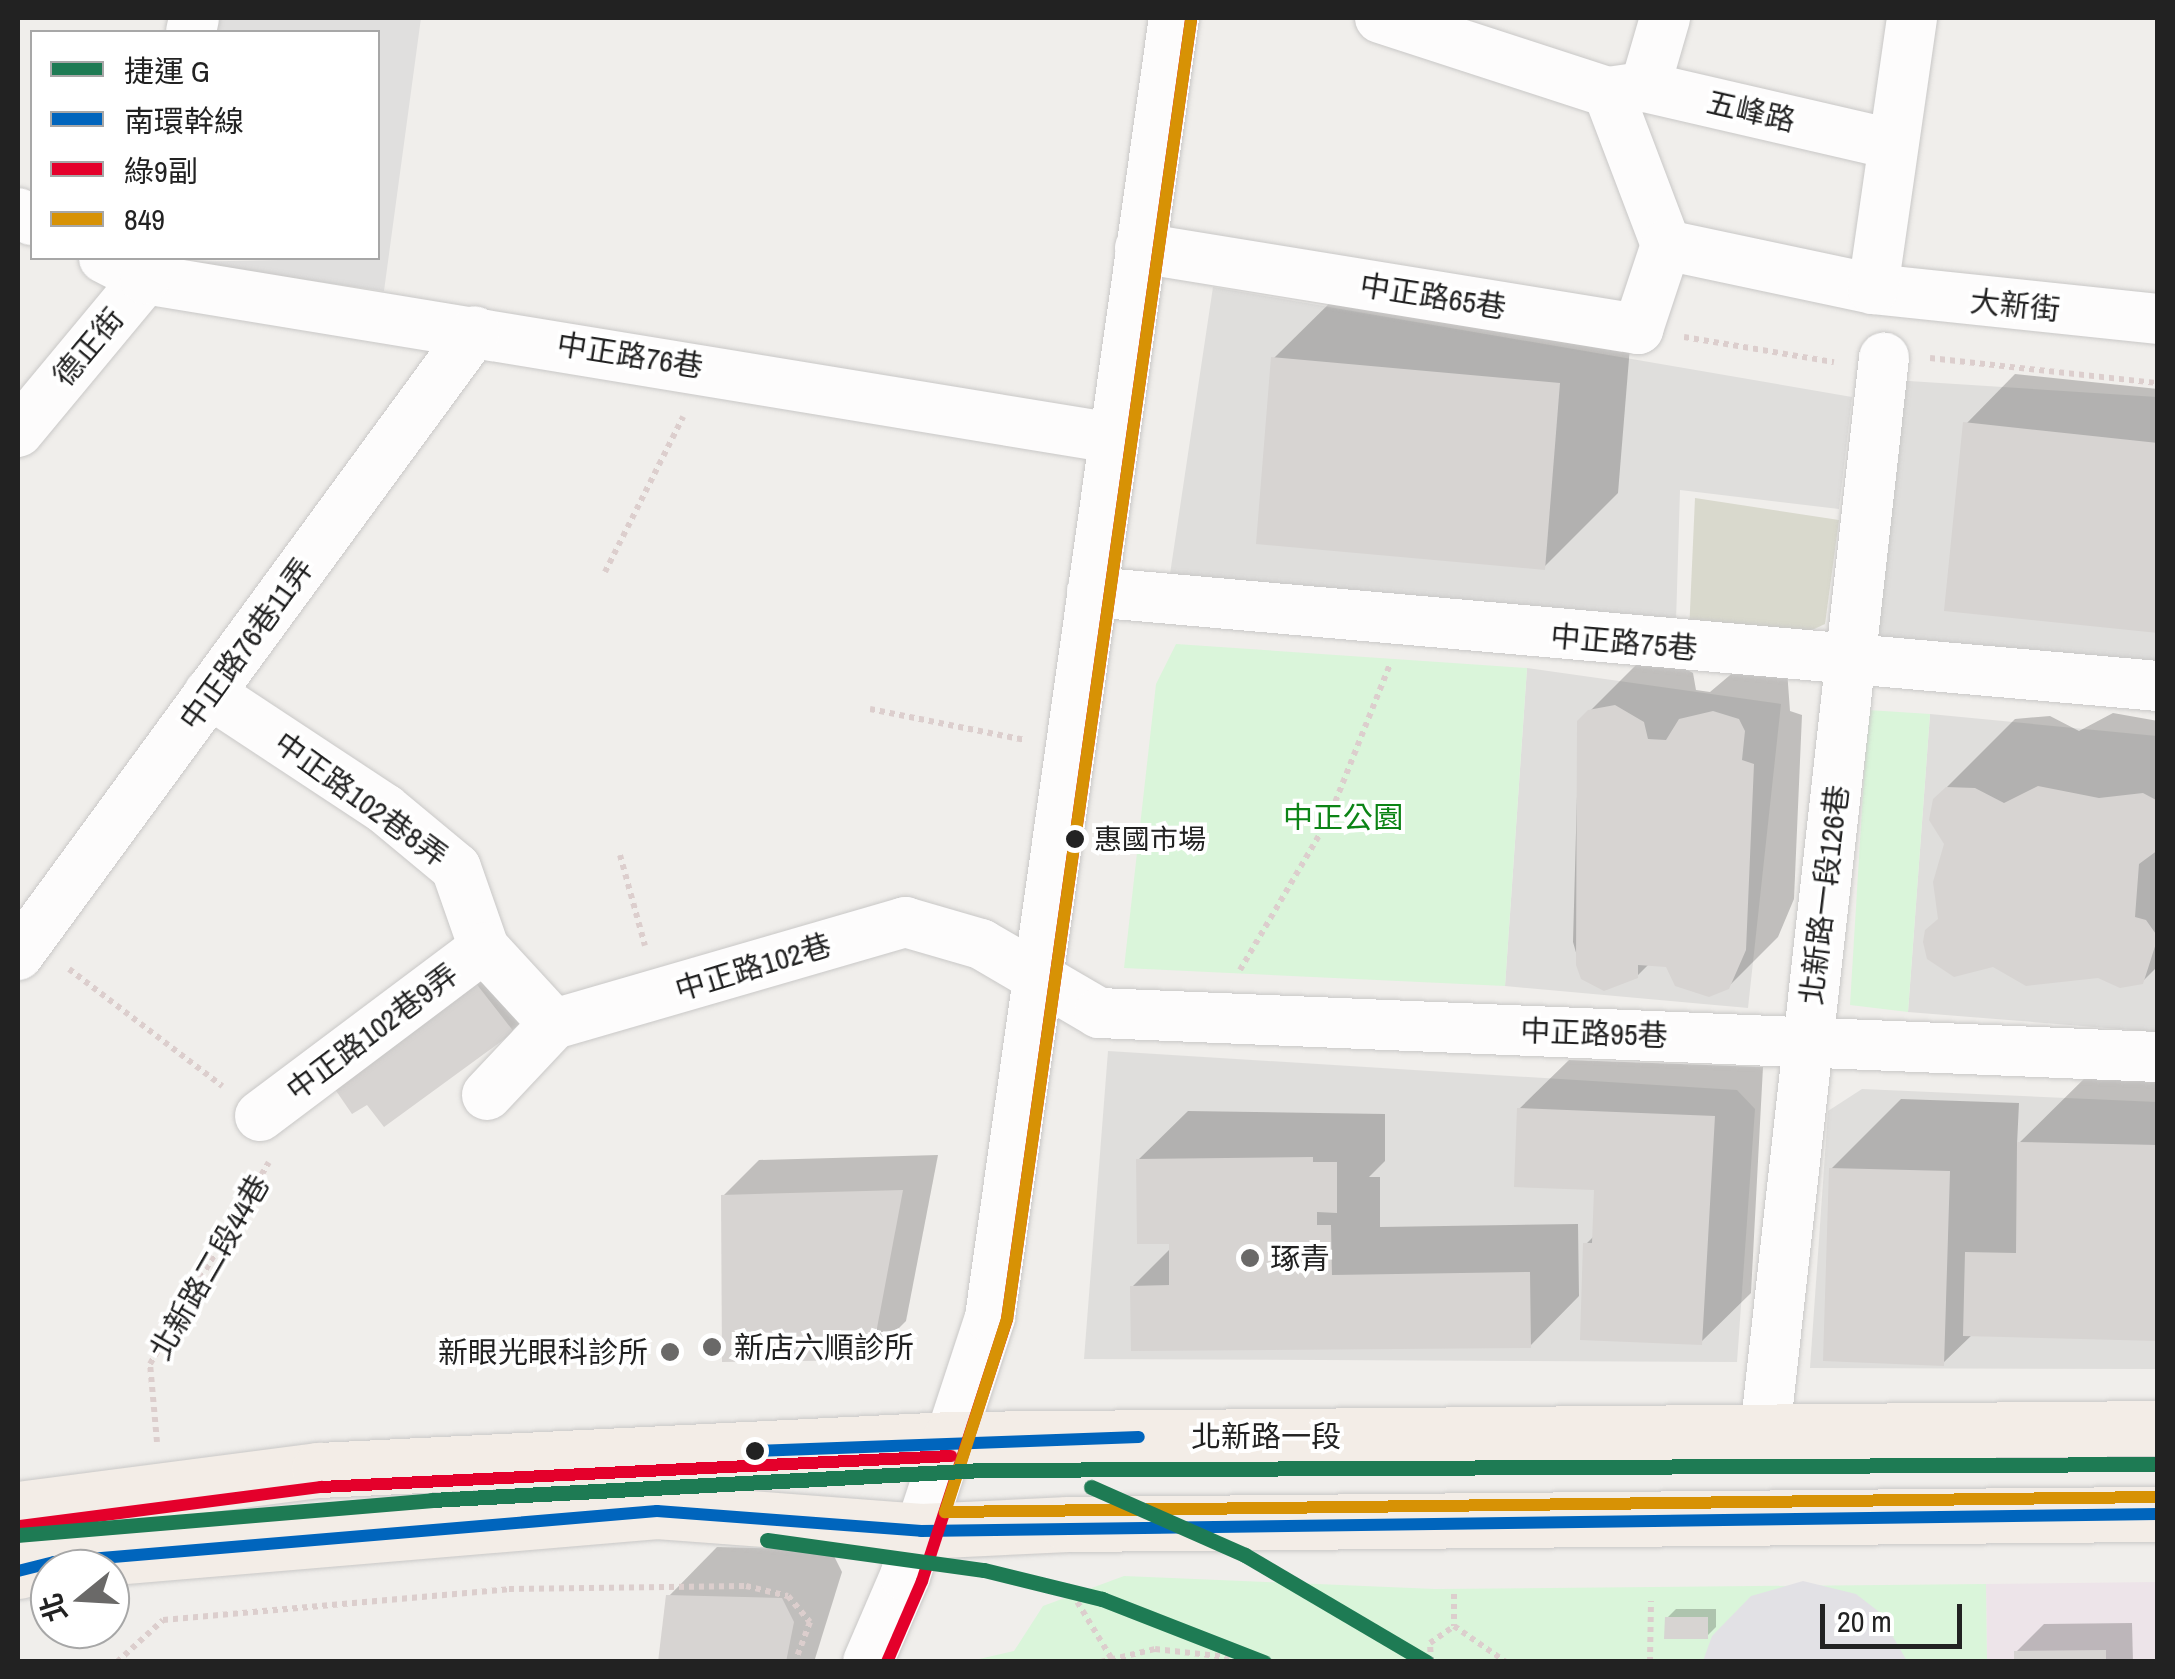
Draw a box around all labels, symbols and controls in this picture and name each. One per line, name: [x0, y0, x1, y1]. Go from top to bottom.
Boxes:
legend: [30, 30, 380, 260]
text: 捷運 G: [124, 51, 210, 91]
street label: 五峰路: [1703, 83, 1799, 139]
text: 南環幹線: [124, 101, 244, 141]
text: 綠9副: [124, 151, 198, 191]
text: 849: [124, 199, 165, 239]
street label: 中正路65巷: [1357, 267, 1509, 325]
street label: 大新街: [1968, 282, 2062, 328]
street label: 德正街: [45, 301, 131, 393]
street label: 中正路76巷: [554, 326, 706, 384]
street label: 中正路76巷11弄: [172, 551, 320, 737]
street label: 中正路75巷: [1549, 618, 1699, 666]
street label: 中正路102巷8弄: [268, 724, 454, 874]
street label: 北新路一段126巷: [1793, 783, 1855, 1007]
park label: 中正公園: [1283, 799, 1403, 835]
place label: 惠國市場: [1094, 822, 1206, 856]
marker: 惠國市場: [1065, 829, 1085, 849]
street label: 中正路102巷: [671, 926, 835, 1008]
street label: 中正路102巷9弄: [279, 956, 465, 1108]
street label: 中正路95巷: [1520, 1012, 1668, 1054]
street label: 北新路二段44巷: [142, 1168, 276, 1366]
place label: 琢青: [1270, 1240, 1330, 1276]
marker: 琢青: [1239, 1247, 1261, 1269]
place label: 新店六順診所: [734, 1329, 914, 1365]
place label: 新眼光眼科診所: [438, 1334, 648, 1370]
marker: 新店六順診所: [699, 1334, 725, 1360]
marker: 新眼光眼科診所: [657, 1339, 683, 1365]
street label: 北新路一段: [1191, 1418, 1341, 1454]
unlabelled marker: [745, 1441, 765, 1461]
north arrow: [30, 1549, 130, 1649]
scale bar: [1825, 1584, 1968, 1646]
text: 北: [31, 1588, 76, 1627]
text: 20 m: [1837, 1601, 1892, 1641]

